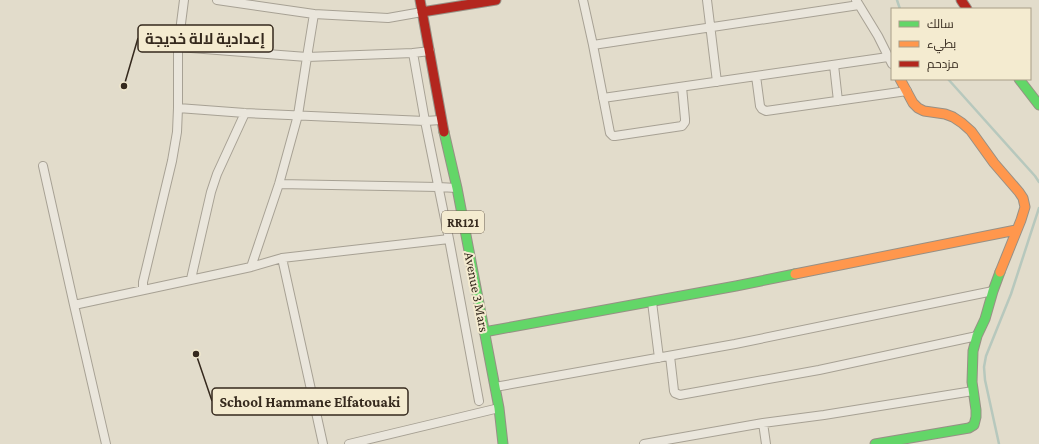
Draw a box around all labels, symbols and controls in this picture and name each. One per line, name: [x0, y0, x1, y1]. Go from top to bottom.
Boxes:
legend: [891, 8, 1031, 80]
text: سالك: [927, 17, 954, 31]
callout: إعدادية لالة خديجة: [138, 25, 273, 52]
text: إعدادية لالة خديجة: [145, 31, 265, 49]
text: بطيء: [927, 37, 956, 54]
text: مزدحم: [927, 57, 959, 72]
road number: RR121: [442, 211, 484, 233]
street label: Avenue 3 Mars: [461, 250, 493, 334]
callout: School Hammane Elfatouaki: [212, 388, 408, 415]
text: School Hammane Elfatouaki: [220, 394, 401, 410]

